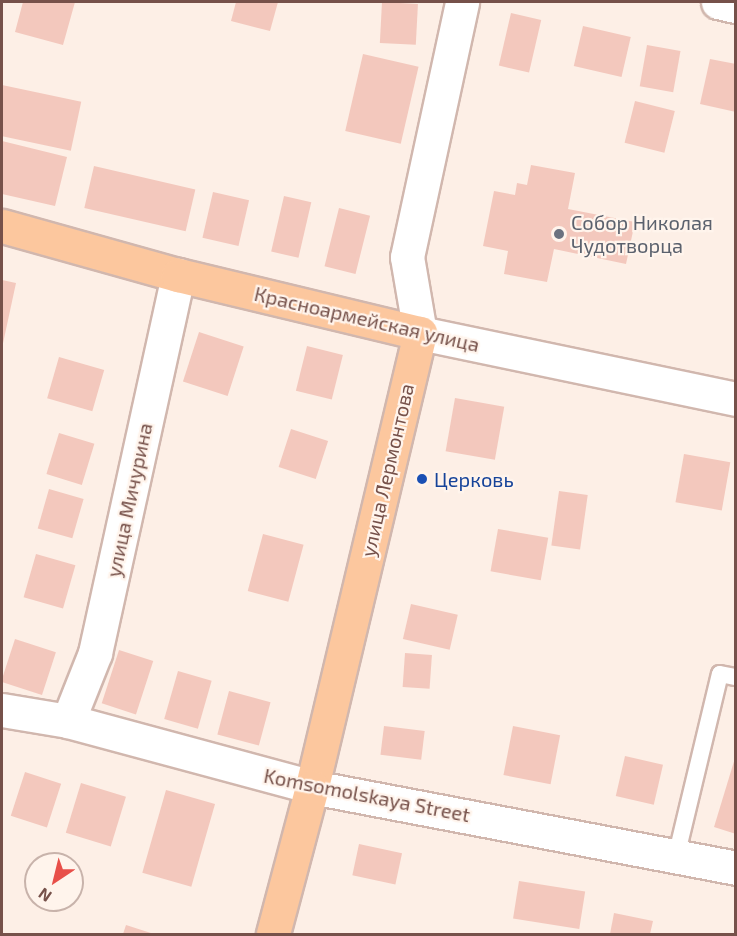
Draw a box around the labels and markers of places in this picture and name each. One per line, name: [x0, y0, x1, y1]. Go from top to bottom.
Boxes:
place label: Собор Николая Чудотворца: [571, 210, 713, 257]
marker: Собор Николая Чудотворца: [552, 227, 566, 241]
place label: Церковь: [434, 467, 514, 491]
marker: Церковь: [415, 472, 429, 486]

